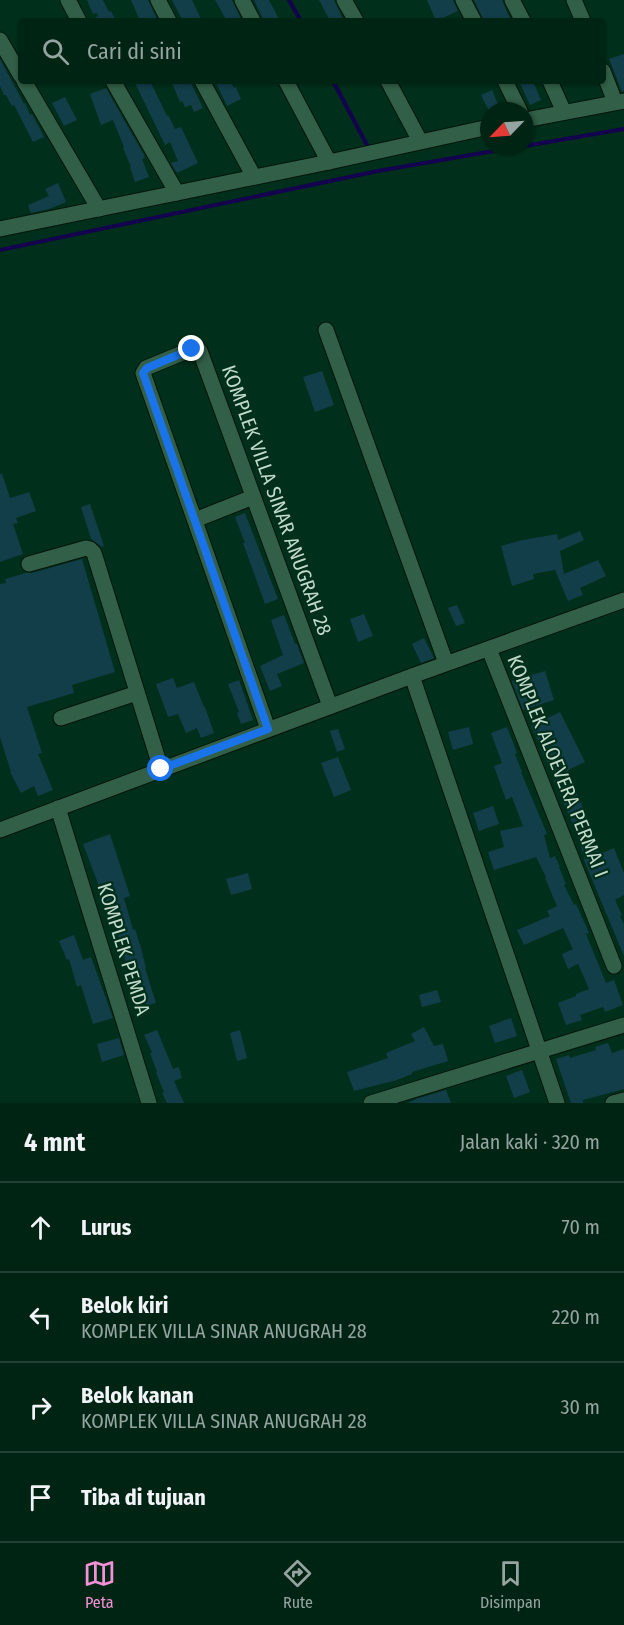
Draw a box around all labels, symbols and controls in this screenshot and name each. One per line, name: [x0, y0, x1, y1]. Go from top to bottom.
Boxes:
search box: [18, 18, 606, 84]
icon: search: [39, 35, 72, 68]
text: Cari di sini: [87, 38, 182, 65]
north arrow: [480, 102, 534, 156]
route end: [178, 335, 204, 361]
street label: KOMPLEK VILLA SINAR ANUGRAH 28: [217, 362, 337, 638]
street label: KOMPLEK ALOEVERA PERMAI I: [502, 651, 614, 881]
route start: [147, 755, 173, 781]
street label: KOMPLEK PEMDA: [93, 880, 156, 1018]
text: 4 mnt: [24, 1127, 85, 1158]
text: Jalan kaki · 320 m: [460, 1130, 600, 1154]
icon: ahead: [24, 1211, 57, 1244]
text: Lurus: [81, 1214, 131, 1241]
text: 70 m: [562, 1215, 600, 1239]
text: Belok kiri: [81, 1292, 169, 1319]
icon: left: [24, 1301, 57, 1334]
text: 220 m: [552, 1305, 600, 1329]
text: KOMPLEK VILLA SINAR ANUGRAH 28: [81, 1319, 367, 1343]
text: Belok kanan: [81, 1382, 194, 1409]
icon: right: [24, 1391, 57, 1424]
text: 30 m: [560, 1395, 600, 1419]
text: KOMPLEK VILLA SINAR ANUGRAH 28: [81, 1409, 367, 1433]
icon: arrive: [24, 1481, 57, 1514]
text: Tiba di tujuan: [81, 1484, 206, 1511]
tab: Peta: [83, 1557, 116, 1612]
tab: Rute: [281, 1557, 314, 1612]
tab: Disimpan: [480, 1557, 541, 1612]

